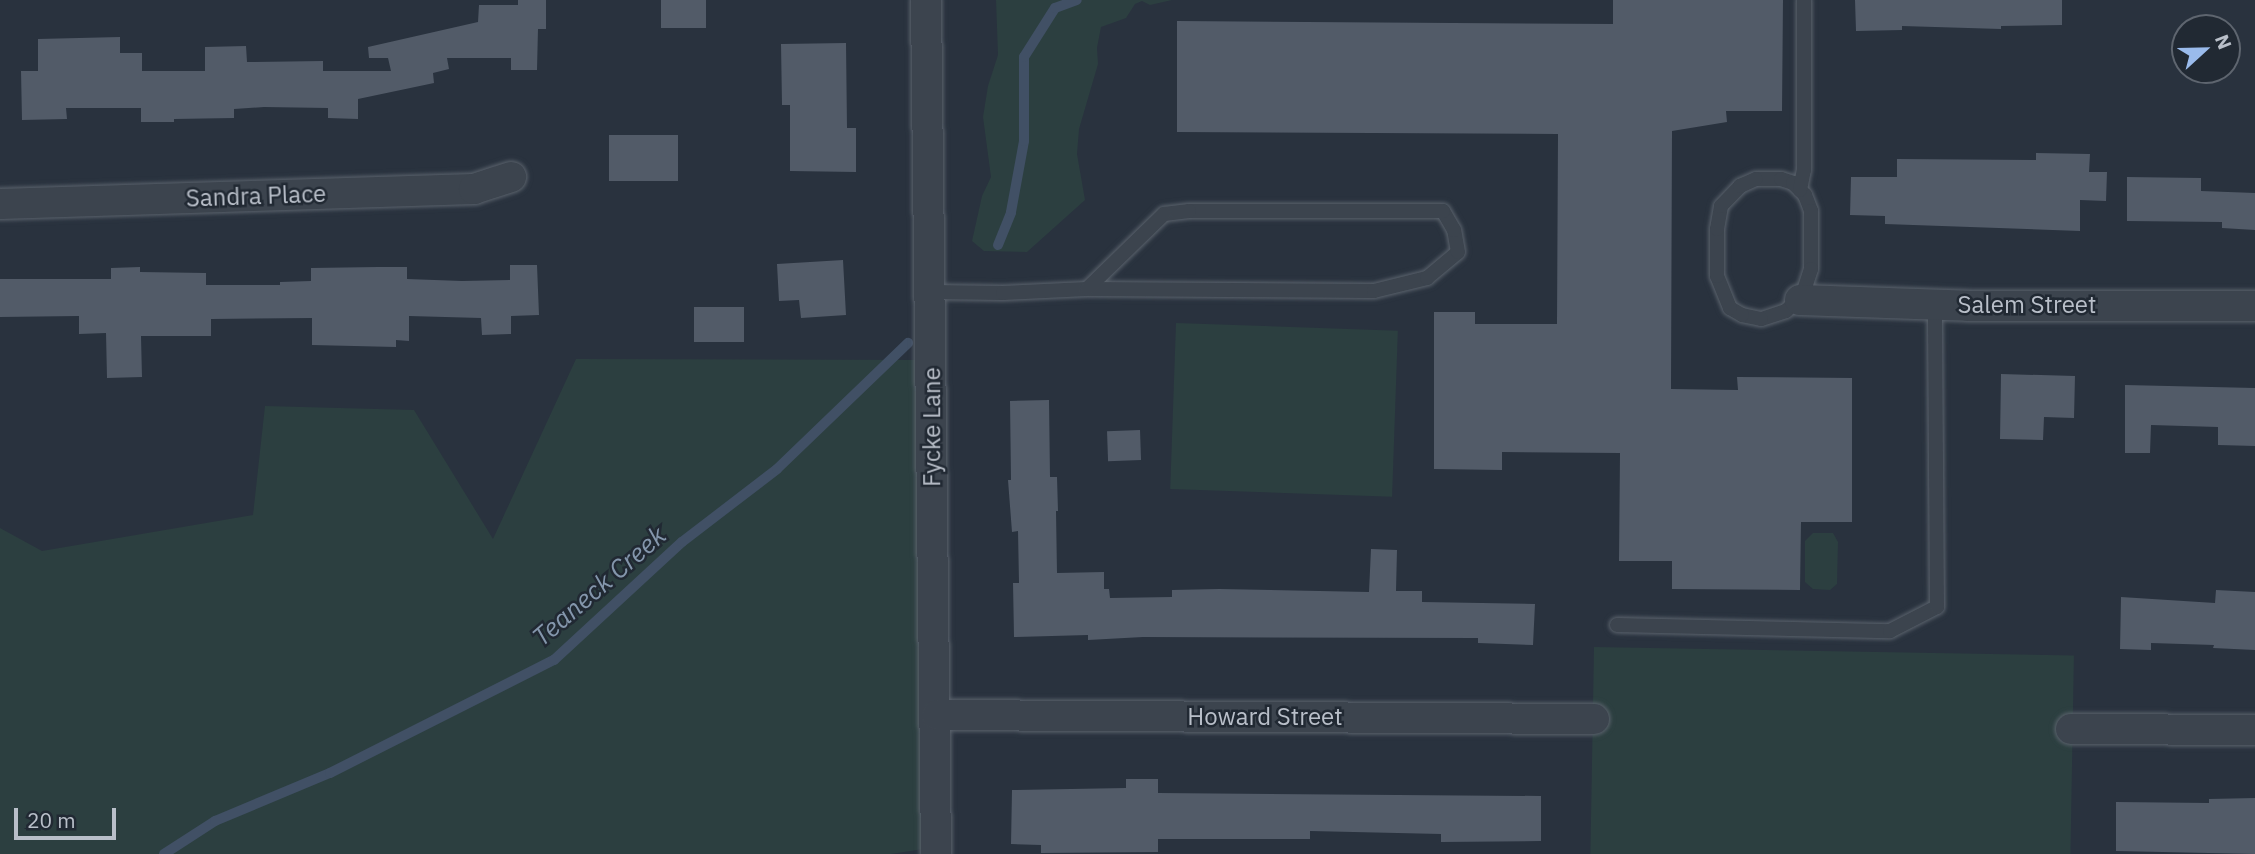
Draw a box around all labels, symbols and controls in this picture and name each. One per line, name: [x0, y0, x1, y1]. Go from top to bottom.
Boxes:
north arrow: [2171, 14, 2241, 84]
text: N: [2210, 31, 2237, 53]
street label: Sandra Place: [185, 179, 327, 213]
street label: Salem Street: [1958, 291, 2096, 319]
street label: Fycke Lane: [918, 367, 946, 487]
water label: Teaneck Creek: [526, 520, 672, 652]
street label: Howard Street: [1187, 703, 1343, 731]
scale bar: [18, 794, 119, 838]
text: 20 m: [27, 806, 76, 834]

